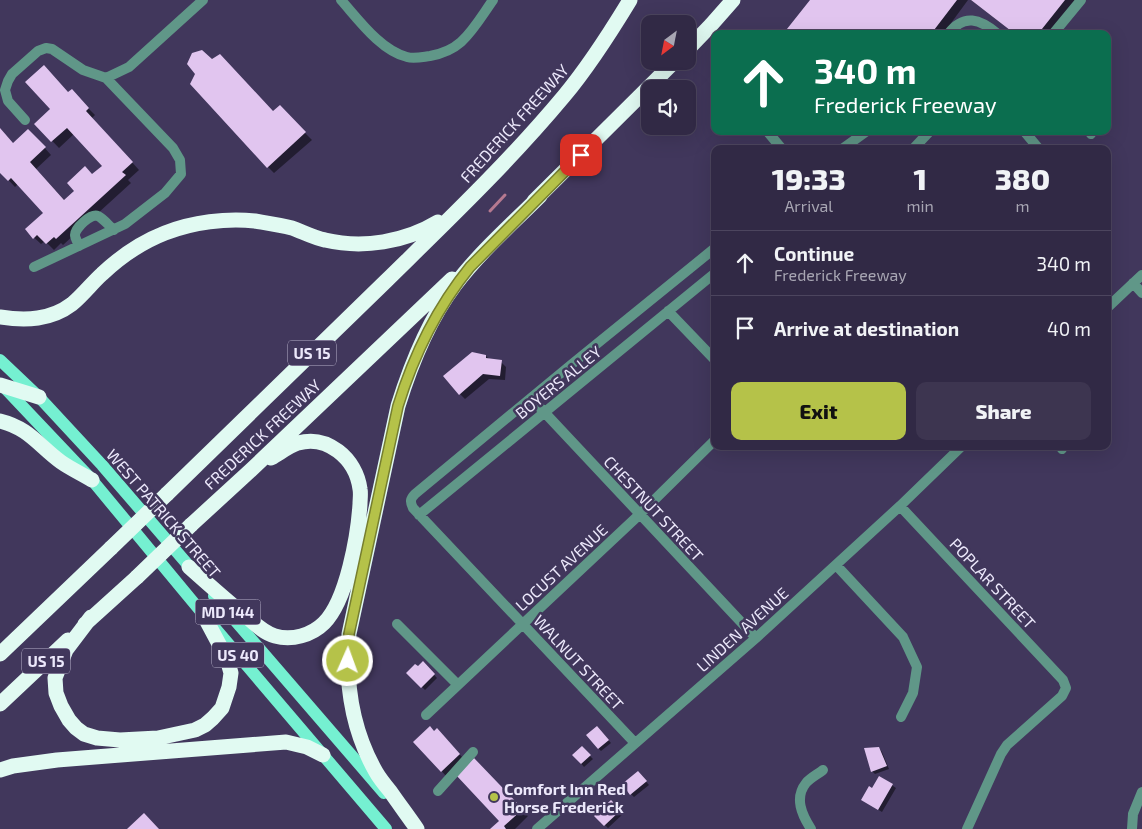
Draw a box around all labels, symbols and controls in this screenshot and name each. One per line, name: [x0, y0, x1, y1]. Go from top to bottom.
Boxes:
north arrow: [641, 15, 696, 70]
map controls: [641, 15, 696, 135]
text: 340 m: [814, 49, 917, 91]
icon: ahead: [731, 50, 796, 115]
street label: FREDERICK FREEWAY: [456, 60, 572, 186]
button: sound: [641, 80, 696, 135]
text: Frederick Freeway: [814, 91, 997, 117]
pin: [560, 134, 602, 176]
icon: arrive: [567, 141, 595, 169]
text: 19:33: [772, 160, 846, 196]
text: 1: [913, 160, 927, 196]
text: 380: [995, 160, 1050, 196]
text: Arrival: [784, 196, 833, 215]
text: min: [907, 196, 934, 215]
text: m: [1015, 196, 1029, 215]
text: Continue: [774, 242, 854, 265]
icon: ahead: [731, 249, 759, 277]
text: 340 m: [1036, 252, 1091, 275]
text: Frederick Freeway: [774, 265, 907, 284]
icon: arrive: [731, 314, 759, 342]
text: Arrive at destination: [774, 317, 959, 340]
text: 40 m: [1047, 317, 1091, 340]
road number: US 15: [288, 340, 336, 366]
street label: BOYERS ALLEY: [511, 342, 605, 422]
street label: FREDERICK FREEWAY: [200, 375, 324, 493]
button: Exit: [731, 382, 906, 440]
button: Share: [916, 382, 1091, 440]
street label: WEST PATRICK STREET: [103, 445, 225, 581]
street label: CHESTNUT STREET: [600, 451, 708, 565]
street label: LOCUST AVENUE: [511, 520, 611, 614]
street label: POPLAR STREET: [946, 534, 1040, 632]
street label: LINDEN AVENUE: [692, 583, 792, 675]
road number: MD 144: [196, 600, 260, 624]
street label: WALNUT STREET: [530, 611, 628, 713]
position arrow: [321, 634, 373, 686]
road number: US 40: [212, 642, 264, 668]
road number: US 15: [22, 648, 70, 674]
place label: Comfort Inn Red Horse Frederick: [504, 779, 626, 816]
marker: Comfort Inn Red Horse Frederick: [488, 791, 500, 803]

